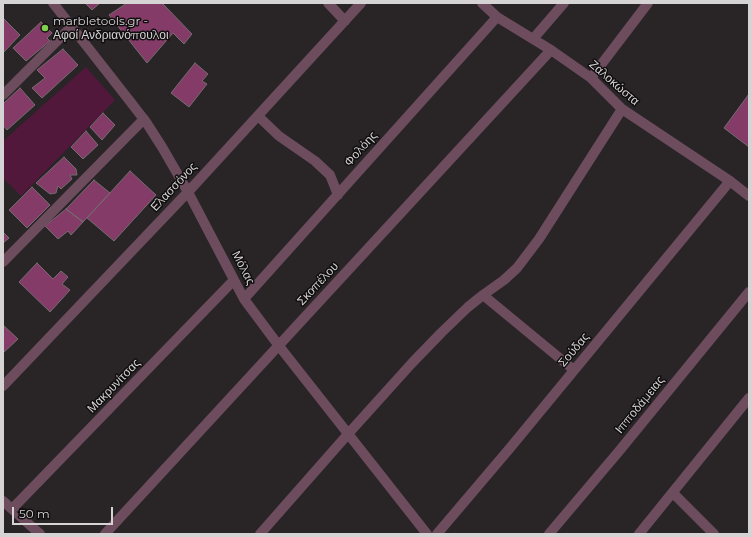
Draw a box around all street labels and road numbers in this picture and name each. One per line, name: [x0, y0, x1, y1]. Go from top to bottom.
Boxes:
street label: Ζαλοκώστα: [586, 57, 642, 109]
street label: Φολόης: [342, 129, 380, 169]
street label: Ελασσόνος: [148, 160, 200, 214]
street label: Μόλας: [228, 249, 258, 287]
street label: Σκοπέλου: [294, 259, 342, 309]
street label: Σούδας: [556, 330, 592, 370]
street label: Μακρυνίτσας: [85, 356, 143, 416]
street label: Ιπποδάμειας: [612, 373, 668, 437]

